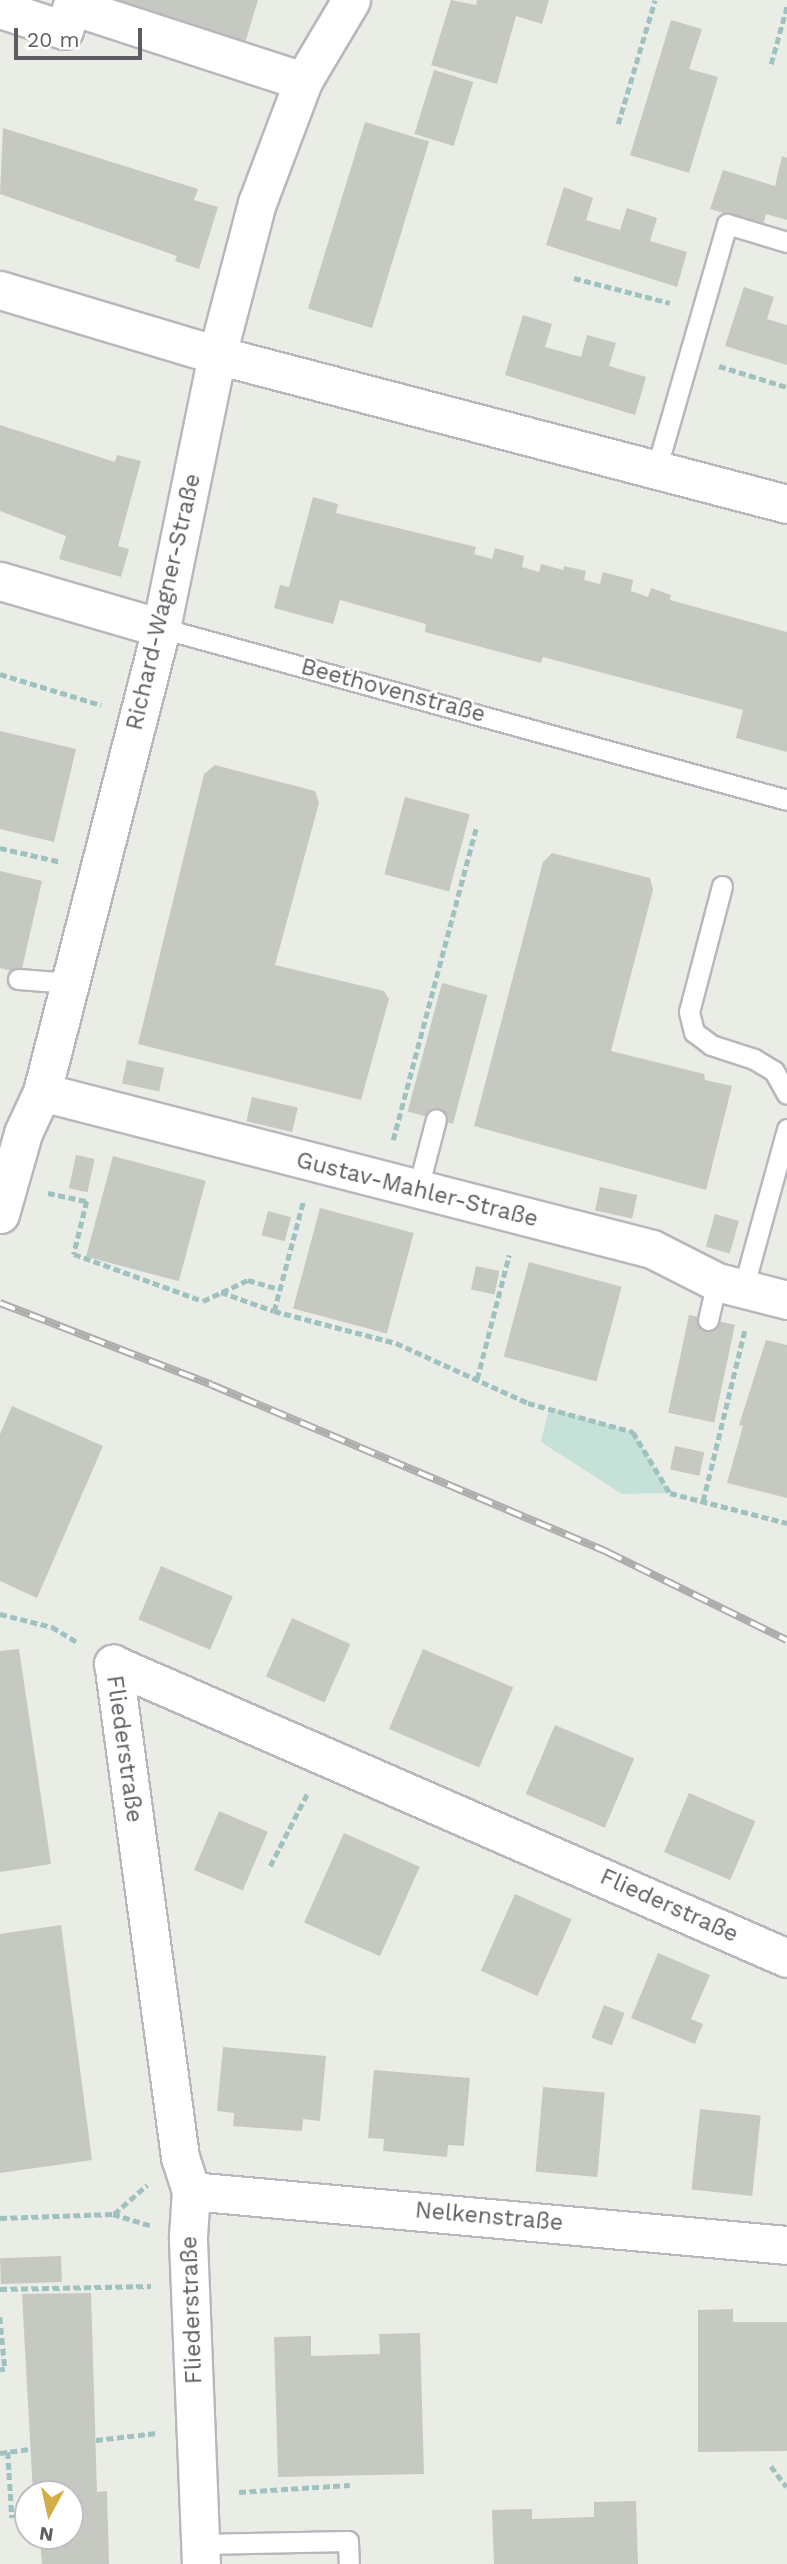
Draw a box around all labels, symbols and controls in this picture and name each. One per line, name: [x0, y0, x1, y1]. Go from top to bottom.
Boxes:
scale bar: [18, 14, 145, 58]
text: 20 m: [27, 27, 79, 52]
street label: Richard-Wagner-Straße: [121, 471, 207, 733]
street label: Beethovenstraße: [298, 653, 488, 729]
street label: Gustav-Mahler-Straße: [293, 1147, 541, 1233]
street label: Fliederstraße: [100, 1674, 148, 1824]
street label: Fliederstraße: [596, 1863, 742, 1949]
street label: Nelkenstraße: [414, 2197, 564, 2237]
street label: Fliederstraße: [176, 2235, 208, 2385]
north arrow: [14, 2480, 84, 2550]
text: N: [38, 2522, 55, 2547]

